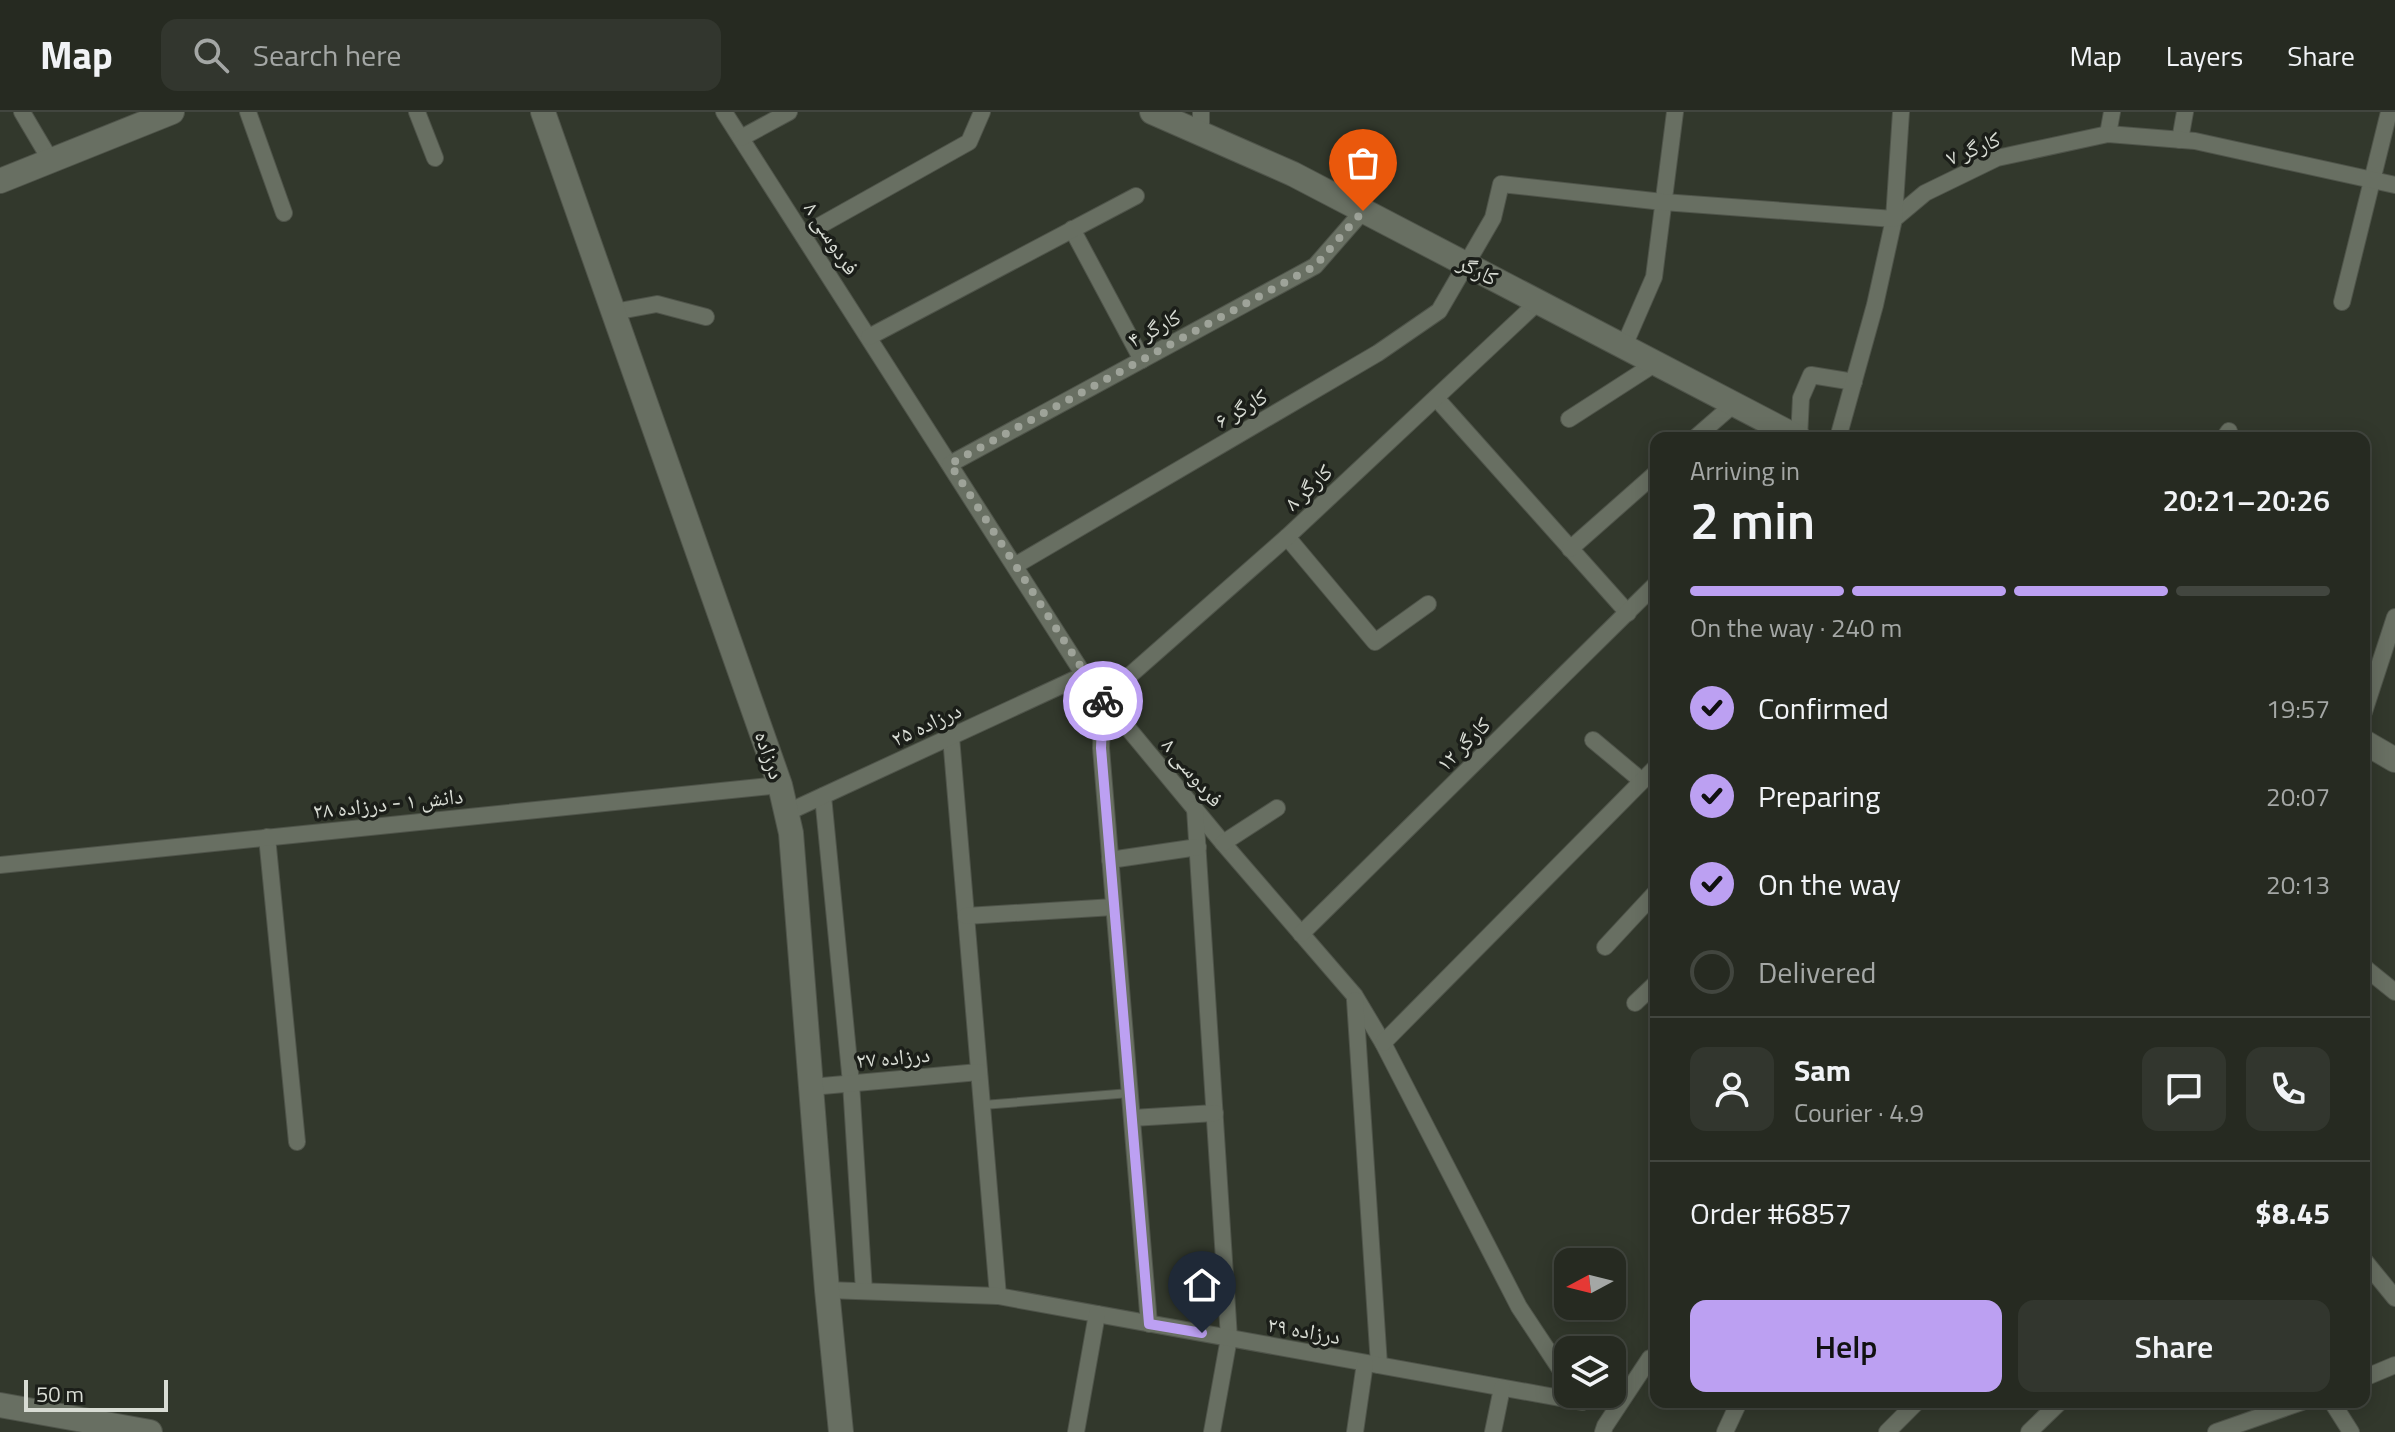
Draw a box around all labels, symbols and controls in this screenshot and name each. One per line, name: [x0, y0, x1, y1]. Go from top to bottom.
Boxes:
search box: [161, 19, 721, 91]
text: Map: [40, 26, 113, 84]
text: Search here: [253, 32, 402, 78]
icon: search: [189, 33, 233, 77]
text: Map: [2069, 34, 2122, 77]
text: Layers: [2166, 34, 2243, 77]
text: Share: [2287, 34, 2355, 77]
street label: کارگر ۷: [1941, 122, 2005, 174]
pin: [1329, 129, 1397, 211]
icon: bag: [1341, 141, 1385, 185]
street label: فردوسی ۸: [795, 194, 869, 282]
street label: کارگر: [1451, 245, 1504, 295]
street label: کارگر ۴: [1121, 300, 1187, 356]
street label: کارگر ۶: [1208, 379, 1274, 437]
text: Arriving in: [1690, 451, 1800, 490]
street label: کارگر ۸: [1276, 455, 1340, 519]
text: 20:21–20:26: [2163, 477, 2330, 523]
text: 2 min: [1690, 480, 1815, 559]
text: On the way · 240 m: [1690, 608, 1902, 647]
courier: [1063, 661, 1143, 741]
icon: bike: [1081, 679, 1125, 723]
text: Confirmed: [1758, 685, 1889, 731]
icon: check: [1690, 686, 1734, 730]
text: 19:57: [2266, 689, 2330, 728]
street label: درزاده ۲۵: [885, 693, 967, 755]
street label: کارگر ۱۲: [1428, 709, 1498, 779]
street label: درزاده: [746, 726, 794, 784]
street label: فردوسی ۸: [1154, 730, 1232, 814]
text: Preparing: [1758, 773, 1880, 819]
icon: check: [1690, 774, 1734, 818]
text: 20:07: [2266, 777, 2330, 816]
street label: دانش ۱ - درزاده ۲۸: [311, 778, 465, 828]
text: On the way: [1758, 861, 1901, 907]
icon: check: [1690, 862, 1734, 906]
text: 20:13: [2266, 865, 2330, 904]
text: Delivered: [1758, 949, 1876, 995]
street label: درزاده ۲۷: [855, 1037, 931, 1077]
button: person: [1690, 1047, 1774, 1131]
text: Sam: [1794, 1047, 1851, 1093]
button: chat: [2142, 1047, 2226, 1131]
button: phone: [2246, 1047, 2330, 1131]
text: Courier · 4.9: [1794, 1093, 1924, 1132]
text: Order #6857: [1690, 1190, 1852, 1236]
text: $8.45: [2255, 1190, 2330, 1236]
north arrow: [1554, 1248, 1626, 1320]
map controls: [1554, 1248, 1626, 1408]
pin: [1168, 1251, 1236, 1333]
icon: home: [1180, 1263, 1224, 1307]
button: Help: [1690, 1300, 2002, 1392]
button: Share: [2018, 1300, 2330, 1392]
street label: درزاده ۲۹: [1265, 1307, 1343, 1353]
button: layers: [1554, 1336, 1626, 1408]
scale bar: [24, 1376, 168, 1412]
text: 50 m: [36, 1377, 84, 1411]

